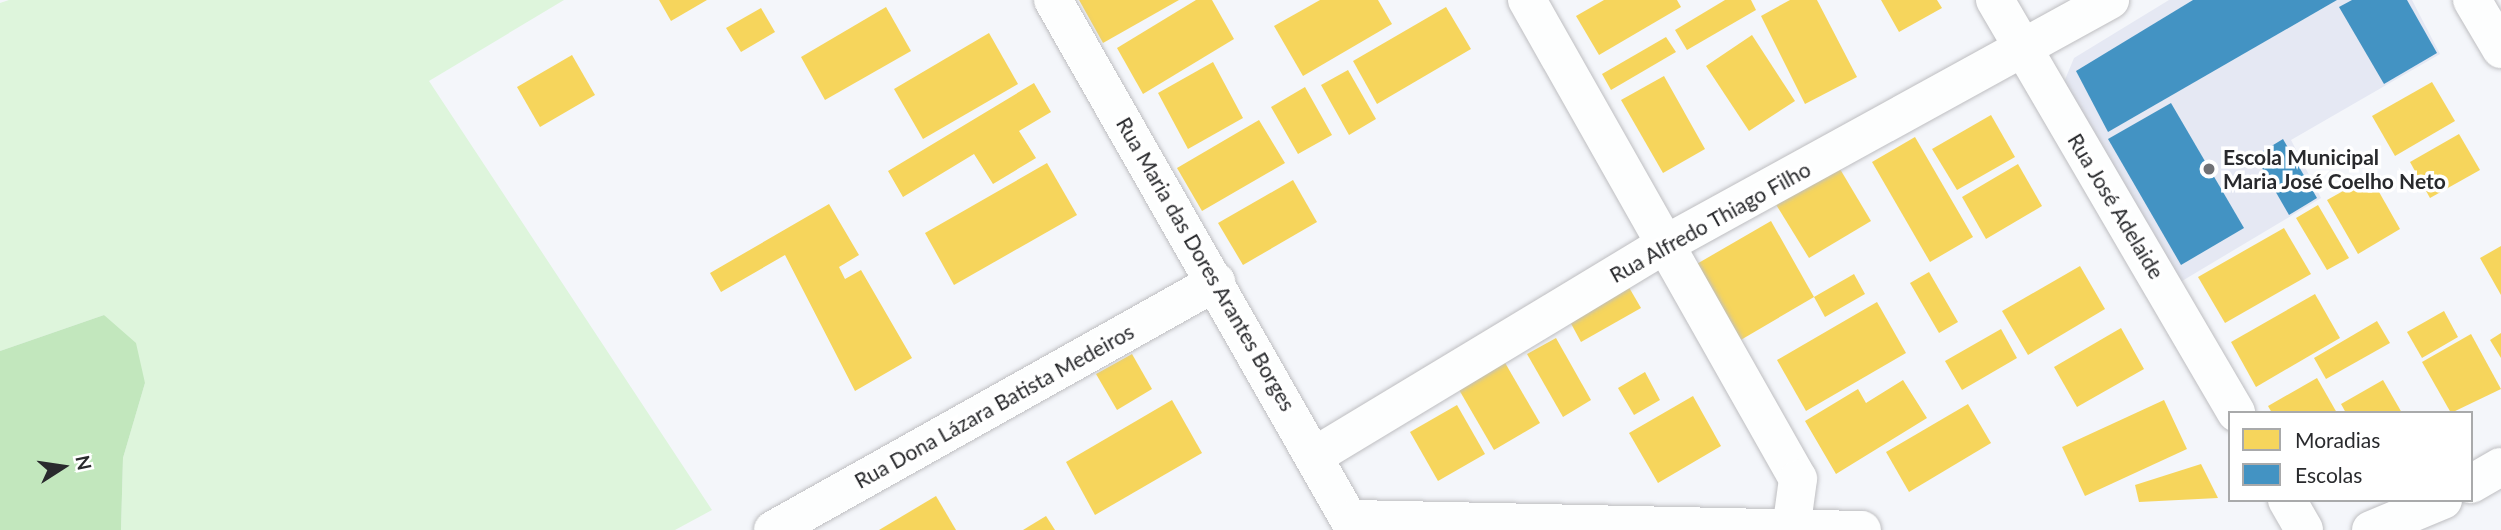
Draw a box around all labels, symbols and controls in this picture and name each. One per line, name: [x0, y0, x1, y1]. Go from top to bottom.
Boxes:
street label: Rua Maria das Dores Arantes Borges: [1111, 112, 1301, 416]
street label: Rua José Adelaide: [2062, 128, 2170, 284]
place label: Escola Municipal Maria José Coelho Neto: [2223, 144, 2446, 194]
street label: Rua Alfredo Thiago Filho: [1605, 156, 1815, 288]
marker: Escola Municipal Maria José Coelho Neto: [2201, 161, 2217, 177]
street label: Rua Dona Lázara Batista Medeiros: [850, 319, 1138, 493]
legend: [2228, 411, 2473, 502]
text: Moradias: [2295, 427, 2380, 452]
north arrow: [28, 432, 98, 502]
text: N: [71, 453, 97, 472]
text: Escolas: [2295, 462, 2362, 487]

